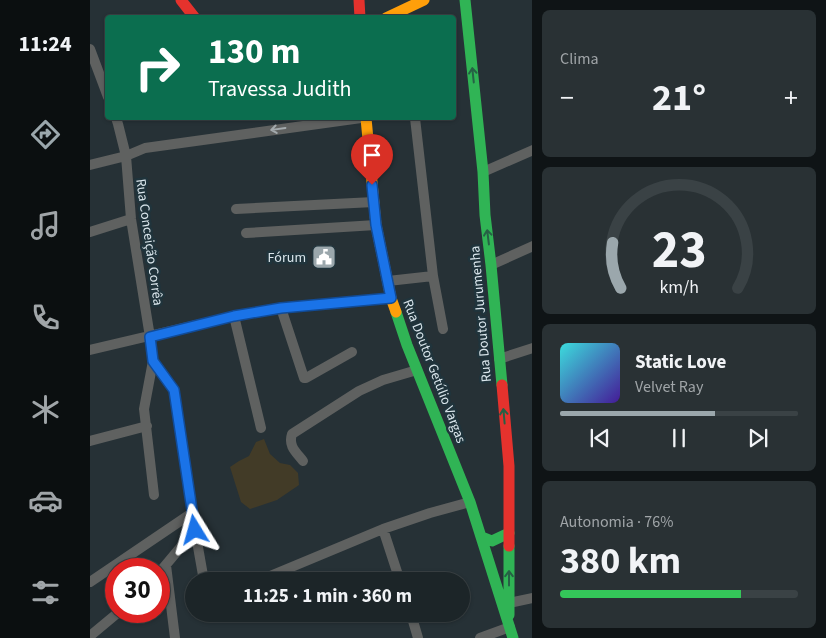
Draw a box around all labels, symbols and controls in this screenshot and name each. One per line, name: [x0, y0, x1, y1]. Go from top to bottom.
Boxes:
text: 130 m: [208, 27, 300, 77]
text: 11:24: [18, 28, 72, 60]
icon: right: [125, 35, 190, 100]
text: Clima: [560, 48, 598, 70]
one-way arrow: [468, 67, 478, 83]
text: 21°: [652, 71, 706, 125]
text: Travessa Judith: [208, 73, 352, 105]
text: −: [560, 78, 574, 118]
text: +: [784, 78, 798, 118]
icon: directions: [28, 117, 63, 152]
one-way arrow: [270, 125, 286, 135]
pin: [351, 134, 393, 185]
icon: arrive: [358, 141, 386, 169]
street label: Rua Conceição Corrêa: [130, 177, 168, 307]
icon: music: [28, 208, 63, 243]
text: 23: [652, 214, 706, 288]
one-way arrow: [483, 229, 493, 245]
public building icon: Fórum: [311, 244, 337, 270]
street label: Rua Doutor Jurumenha: [465, 245, 497, 383]
place label: Fórum: [268, 248, 306, 268]
text: km/h: [659, 275, 699, 300]
street label: Rua Doutor Getúlio Vargas: [397, 297, 471, 446]
icon: phone: [28, 300, 63, 335]
text: Static Love: [635, 349, 726, 376]
text: Velvet Ray: [635, 376, 703, 398]
icon: climate: [28, 392, 63, 427]
one-way arrow: [499, 408, 509, 424]
icon: previous: [586, 424, 614, 452]
icon: pause: [665, 424, 693, 452]
icon: next: [744, 424, 772, 452]
icon: car: [28, 483, 63, 518]
position arrow: [168, 503, 220, 555]
text: Autonomia · 76%: [560, 511, 673, 533]
text: 380 km: [560, 534, 681, 588]
speed limit sign: 30: [105, 558, 170, 623]
one-way arrow: [504, 570, 514, 586]
icon: filters: [28, 575, 63, 610]
text: 11:25 · 1 min · 360 m: [243, 583, 412, 610]

